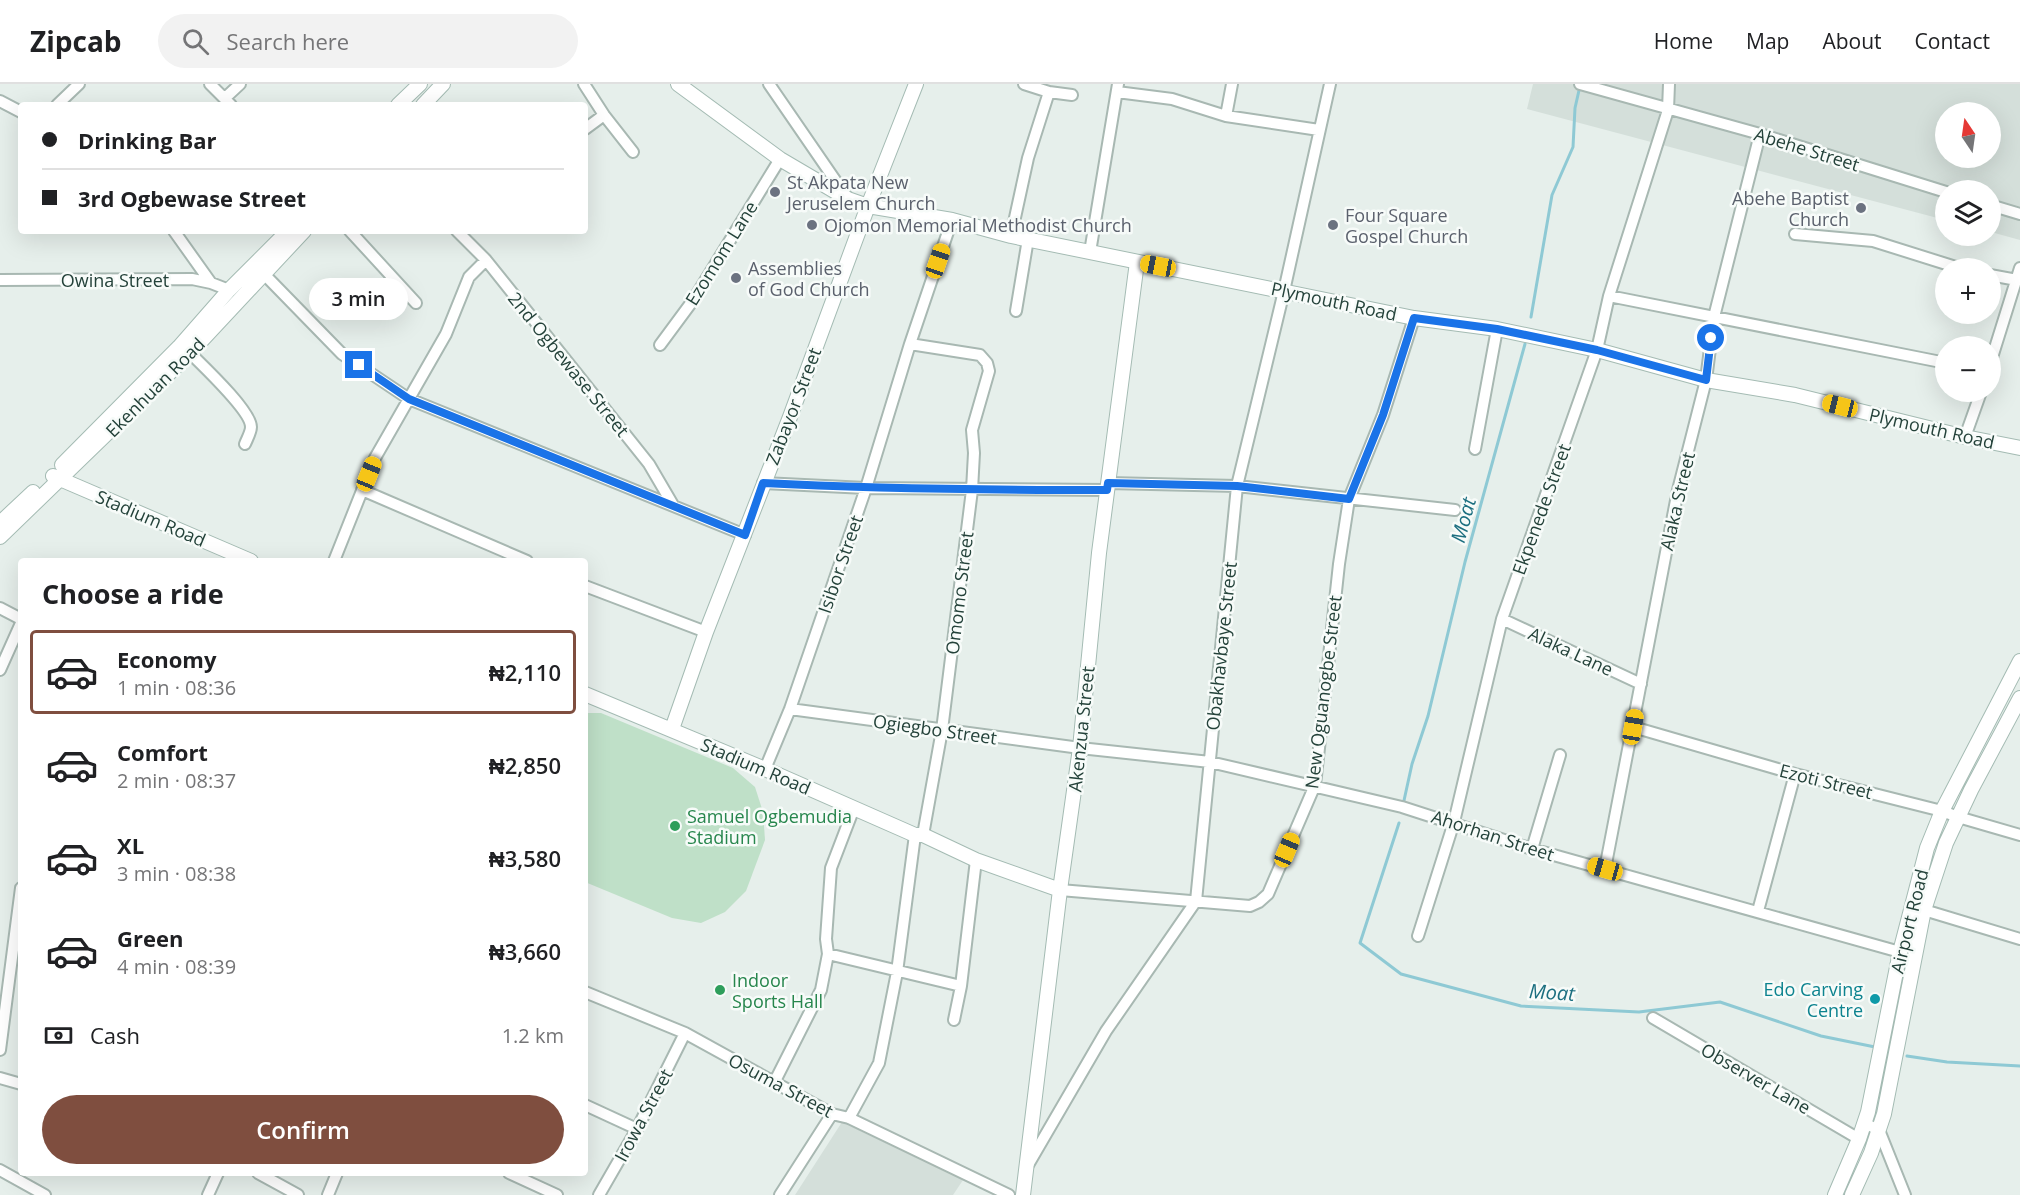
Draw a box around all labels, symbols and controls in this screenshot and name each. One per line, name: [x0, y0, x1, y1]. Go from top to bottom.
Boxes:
search box: [158, 14, 578, 68]
text: Zipcab: [30, 22, 122, 60]
icon: search: [179, 25, 212, 58]
text: Search here: [227, 26, 349, 56]
text: Home: [1654, 27, 1713, 55]
text: Map: [1746, 27, 1789, 55]
text: About: [1822, 27, 1882, 55]
text: Contact: [1915, 27, 1990, 55]
north arrow: [1935, 102, 2001, 168]
map controls: [1935, 102, 2001, 402]
street label: Abehe Street: [1752, 122, 1862, 176]
text: Drinking Bar: [78, 125, 216, 155]
place label: St Akpata New Jeruselem Church: [785, 170, 935, 215]
button: layers: [1935, 180, 2001, 246]
text: 3rd Ogbewase Street: [78, 183, 306, 213]
marker: St Akpata New Jeruselem Church: [768, 185, 782, 199]
place label: Abehe Baptist Church: [1732, 186, 1849, 231]
street label: Ezomom Lane: [679, 196, 763, 310]
marker: Abehe Baptist Church: [1854, 201, 1868, 215]
place label: Four Square Gospel Church: [1345, 203, 1468, 248]
place label: Ojomon Memorial Methodist Church: [824, 213, 1132, 237]
marker: Ojomon Memorial Methodist Church: [805, 218, 819, 232]
marker: Four Square Gospel Church: [1326, 218, 1340, 232]
car: [924, 241, 952, 281]
car: [1139, 254, 1177, 278]
place label: Assemblies of God Church: [748, 256, 870, 301]
button: +: [1935, 258, 2001, 324]
street label: Owina Street: [61, 268, 169, 292]
marker: Assemblies of God Church: [729, 271, 743, 285]
street label: Plymouth Road: [1269, 276, 1399, 326]
callout: 3 min: [310, 278, 409, 320]
text: 3 min: [332, 285, 386, 312]
street label: 2nd Ogbewase Street: [503, 287, 635, 441]
route start: [1697, 324, 1724, 351]
street label: Ekenhuan Road: [100, 332, 210, 442]
button: −: [1935, 336, 2001, 402]
street label: Zabayor Street: [760, 344, 826, 468]
route end: [345, 351, 372, 378]
car: [1820, 393, 1860, 419]
street label: Plymouth Road: [1867, 402, 1997, 454]
street label: Ekpenede Street: [1506, 440, 1576, 578]
street label: Alaka Street: [1654, 449, 1700, 553]
car: [354, 454, 384, 494]
street label: Stadium Road: [92, 484, 210, 552]
water label: Moat: [1444, 493, 1482, 546]
street label: Isibor Street: [812, 512, 868, 616]
street label: Omomo Street: [940, 530, 978, 656]
street label: Obakhavbaye Street: [1200, 560, 1242, 732]
text: Choose a ride: [42, 575, 224, 612]
street label: New Oguanogbe Street: [1299, 594, 1347, 790]
street label: Alaka Lane: [1525, 621, 1617, 681]
text: Economy: [117, 644, 216, 674]
icon: car: [45, 645, 99, 699]
text: ₦2,110: [489, 657, 561, 687]
street label: Akenzua Street: [1062, 665, 1100, 793]
text: 1 min · 08:36: [117, 674, 236, 701]
street label: Ogiegbo Street: [871, 708, 999, 750]
car: [1621, 708, 1645, 746]
street label: Stadium Road: [697, 732, 815, 800]
text: Comfort: [117, 737, 208, 767]
icon: car: [45, 738, 99, 792]
text: ₦2,850: [489, 750, 561, 780]
street label: Ezoti Street: [1777, 758, 1875, 804]
text: 2 min · 08:37: [117, 767, 236, 794]
place label: Samuel Ogbemudia Stadium: [687, 804, 852, 849]
street label: Ahorhan Street: [1429, 804, 1557, 866]
marker: Samuel Ogbemudia Stadium: [668, 819, 682, 833]
text: XL: [117, 830, 144, 860]
car: [1272, 830, 1302, 870]
icon: car: [45, 831, 99, 885]
text: ₦3,580: [489, 843, 561, 873]
car: [1585, 855, 1625, 883]
text: 3 min · 08:38: [117, 860, 236, 887]
street label: Airport Road: [1884, 866, 1934, 976]
text: Green: [117, 923, 183, 953]
icon: car: [45, 924, 99, 978]
text: ₦3,660: [489, 936, 561, 966]
text: 4 min · 08:39: [117, 953, 236, 980]
place label: Indoor Sports Hall: [732, 968, 823, 1013]
water label: Moat: [1528, 977, 1577, 1007]
place label: Edo Carving Centre: [1763, 977, 1863, 1022]
marker: Indoor Sports Hall: [713, 983, 727, 997]
marker: Edo Carving Centre: [1868, 992, 1882, 1006]
icon: cash: [42, 1019, 75, 1052]
text: Cash: [90, 1020, 140, 1050]
text: 1.2 km: [502, 1022, 564, 1049]
street label: Observer Lane: [1697, 1037, 1815, 1119]
street label: Osuma Street: [724, 1047, 838, 1123]
street label: Irowa Street: [608, 1064, 678, 1166]
button: Confirm: [42, 1095, 564, 1164]

